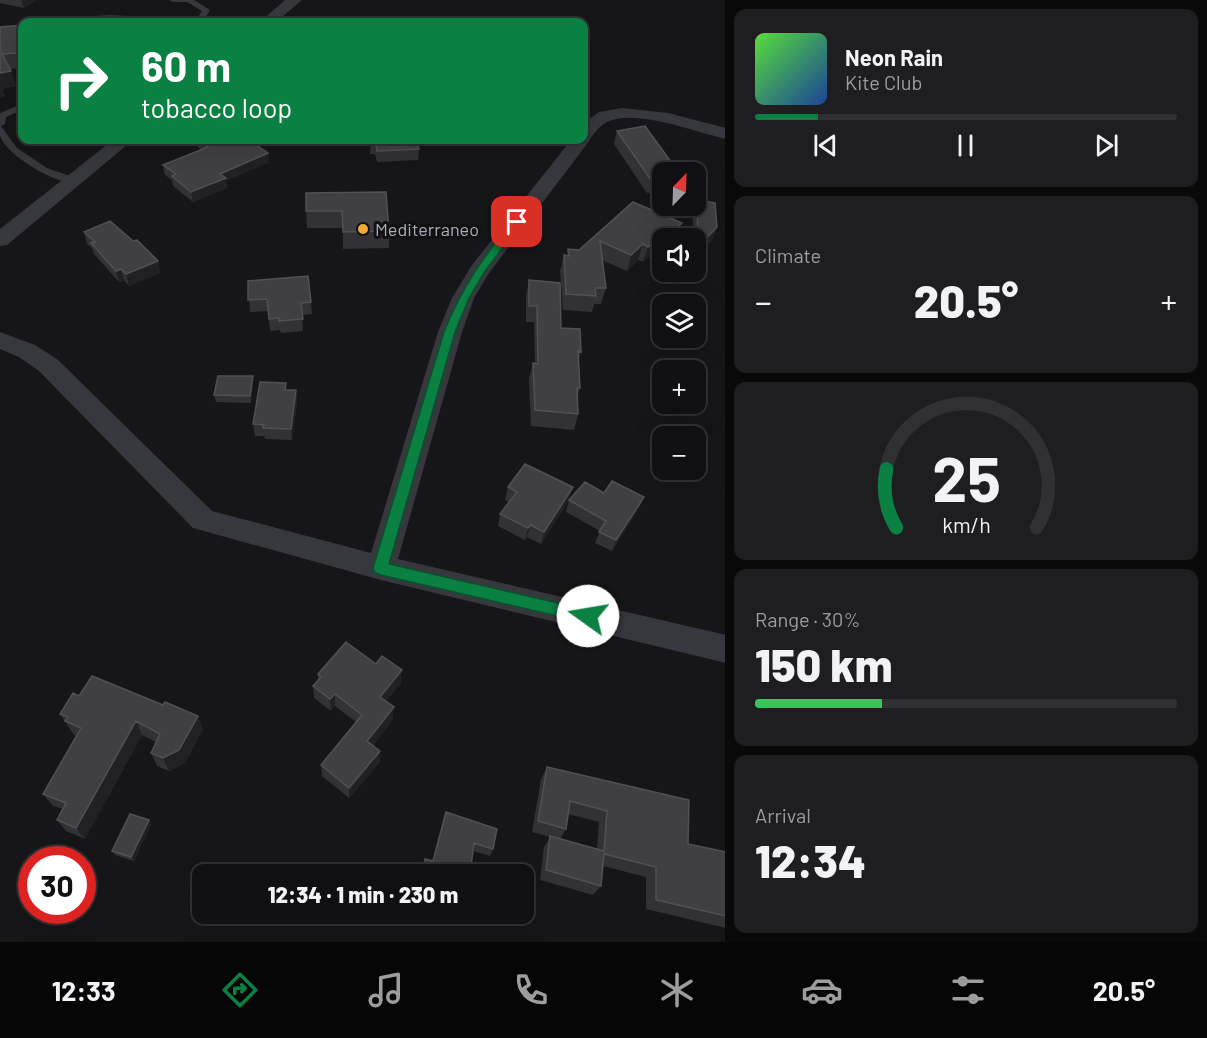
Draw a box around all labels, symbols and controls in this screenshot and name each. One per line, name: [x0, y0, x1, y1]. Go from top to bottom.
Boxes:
text: 60 m: [141, 40, 231, 90]
icon: right: [42, 42, 120, 120]
text: Neon Rain: [845, 44, 943, 70]
text: Kite Club: [845, 70, 922, 94]
text: tobacco loop: [141, 91, 292, 123]
icon: previous: [809, 129, 842, 162]
icon: pause: [949, 129, 982, 162]
icon: next: [1090, 129, 1123, 162]
north arrow: [652, 162, 706, 216]
map controls: [652, 162, 706, 480]
pin: [491, 196, 542, 247]
icon: arrive: [500, 205, 533, 238]
place label: Mediterraneo: [375, 218, 479, 240]
marker: Mediterraneo: [356, 222, 370, 236]
button: sound: [652, 228, 706, 282]
text: Climate: [755, 243, 821, 267]
text: 20.5°: [914, 273, 1018, 327]
text: −: [755, 281, 772, 321]
text: +: [1161, 281, 1177, 321]
button: layers: [652, 294, 706, 348]
button: +: [652, 360, 706, 414]
button: −: [652, 426, 706, 480]
text: 25: [932, 440, 1000, 514]
text: km/h: [942, 512, 990, 537]
position arrow: [556, 584, 620, 648]
text: Range · 30%: [755, 607, 860, 631]
text: 150 km: [755, 637, 893, 691]
text: Arrival: [755, 803, 811, 827]
text: 12:34: [755, 833, 866, 887]
speed limit sign: 30: [18, 846, 96, 924]
text: 12:34 · 1 min · 230 m: [268, 881, 458, 907]
icon: directions: [219, 969, 261, 1011]
icon: music: [365, 969, 407, 1011]
icon: phone: [510, 969, 552, 1011]
icon: climate: [656, 969, 698, 1011]
icon: car: [801, 969, 843, 1011]
icon: filters: [947, 969, 989, 1011]
text: 12:33: [52, 974, 115, 1006]
text: 20.5°: [1093, 974, 1155, 1006]

